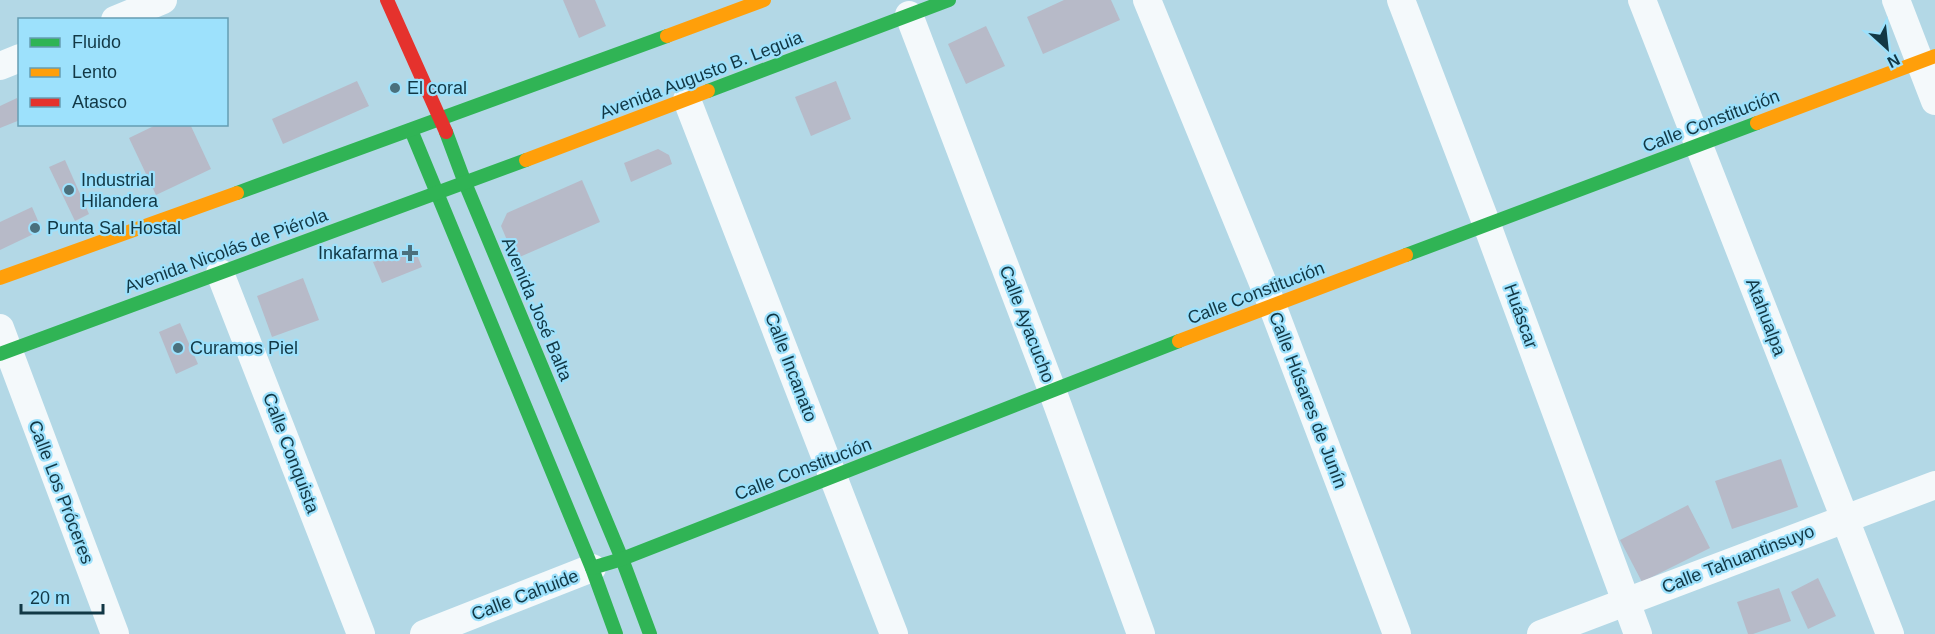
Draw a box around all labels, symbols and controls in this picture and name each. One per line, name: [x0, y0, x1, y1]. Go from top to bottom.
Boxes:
legend: [18, 18, 228, 126]
north arrow: [1857, 18, 1917, 78]
street label: Avenida Augusto B. Leguia: [597, 27, 806, 123]
text: Fluido: [72, 32, 121, 52]
text: N: [1885, 51, 1903, 71]
text: Lento: [72, 62, 117, 82]
place label: El coral: [407, 78, 467, 98]
marker: El coral: [388, 81, 402, 95]
street label: Calle Constitución: [1640, 86, 1782, 156]
text: Atasco: [72, 92, 127, 112]
place label: Industrial Hilandera: [81, 170, 159, 211]
marker: Industrial Hilandera: [62, 183, 76, 197]
street label: Avenida Nicolás de Piérola: [122, 205, 331, 297]
place label: Punta Sal Hostal: [47, 218, 181, 238]
marker: Punta Sal Hostal: [28, 221, 42, 235]
street label: Avenida José Balta: [498, 234, 577, 385]
place label: Inkafarma: [318, 243, 399, 263]
marker: Inkafarma: [403, 246, 417, 260]
street label: Calle Constitución: [1185, 258, 1327, 328]
street label: Calle Ayacucho: [995, 263, 1059, 385]
street label: Atahualpa: [1742, 276, 1790, 359]
street label: Huáscar: [1500, 281, 1542, 351]
street label: Calle Húsares de Junín: [1265, 309, 1351, 491]
street label: Calle Incanato: [761, 310, 821, 424]
place label: Curamos Piel: [190, 338, 298, 358]
marker: Curamos Piel: [171, 341, 185, 355]
street label: Calle Conquista: [259, 390, 323, 517]
street label: Calle Los Próceres: [24, 417, 98, 567]
street label: Calle Constitución: [732, 434, 874, 504]
street label: Calle Tahuantinsuyo: [1659, 521, 1817, 597]
street label: Calle Cahuide: [469, 565, 581, 625]
scale bar: [21, 577, 104, 615]
text: 20 m: [30, 588, 70, 608]

